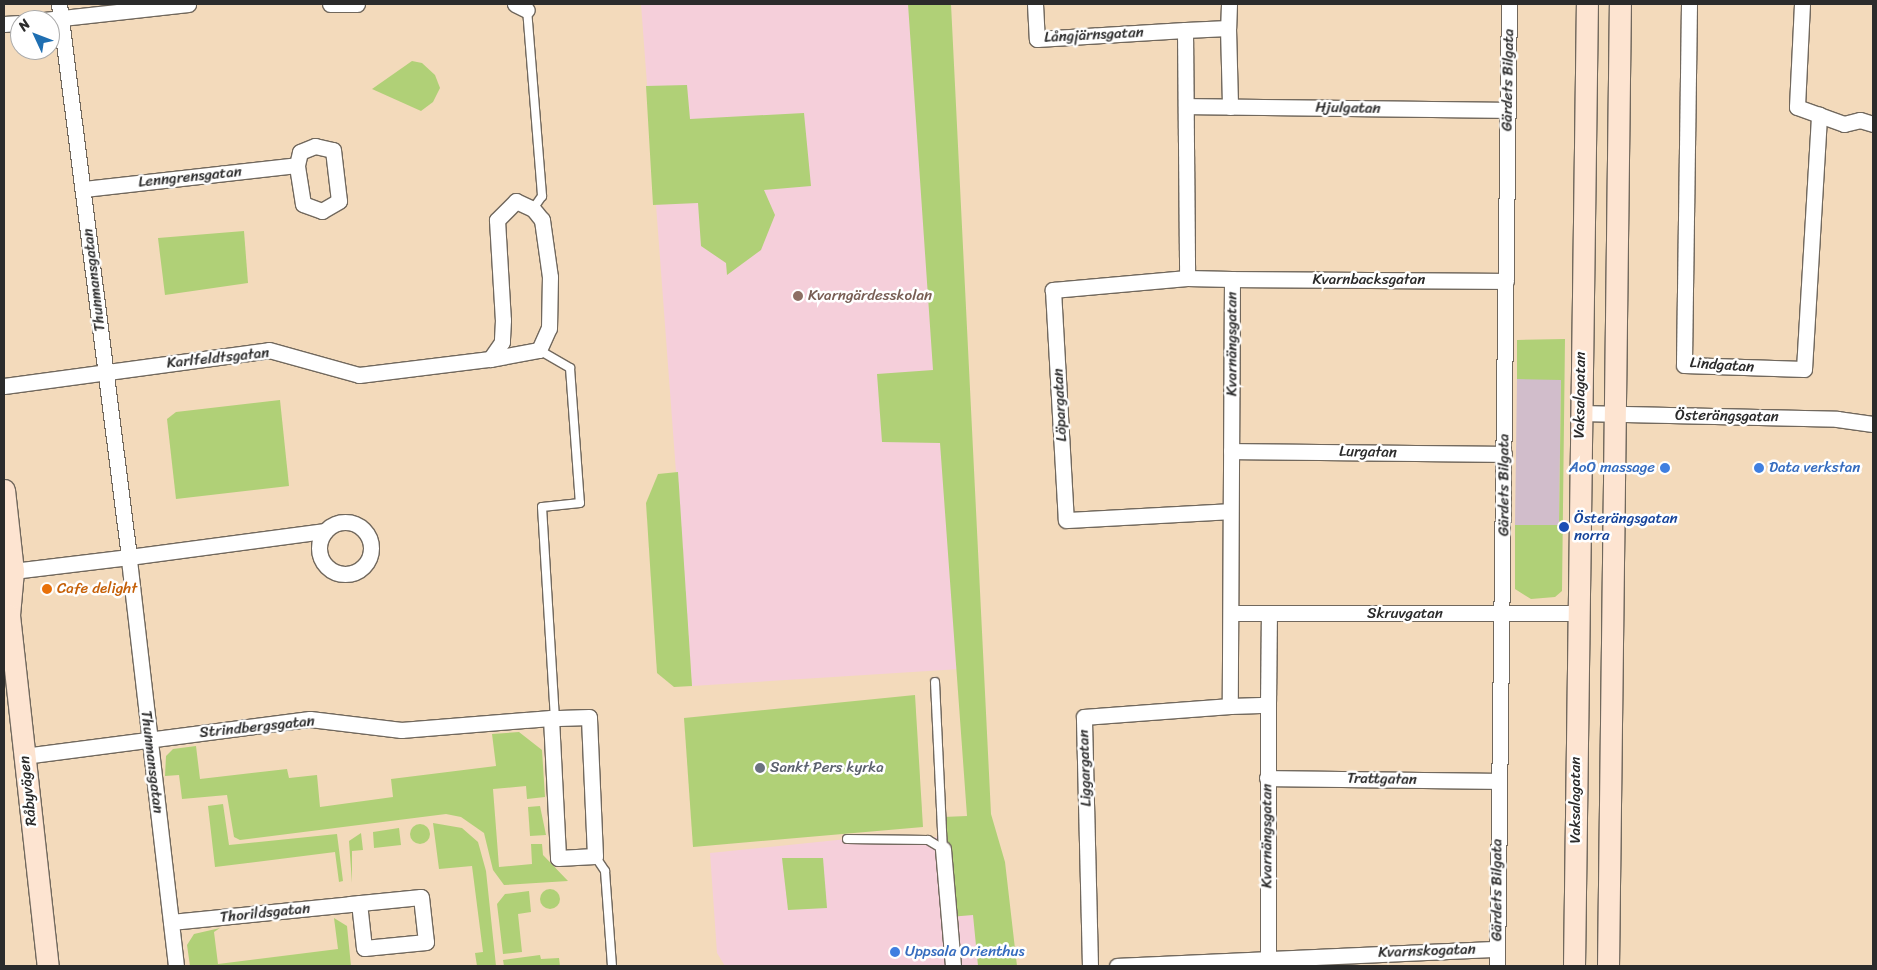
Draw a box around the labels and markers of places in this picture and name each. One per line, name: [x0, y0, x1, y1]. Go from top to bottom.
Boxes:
place label: Kvarngärdesskolan: [808, 287, 932, 305]
marker: Kvarngärdesskolan: [792, 290, 804, 302]
place label: AoO massage: [1569, 459, 1655, 477]
place label: Data verkstan: [1769, 459, 1861, 477]
marker: AoO massage: [1659, 462, 1671, 474]
marker: Data verkstan: [1753, 462, 1765, 474]
place label: Österängsgatan norra: [1574, 509, 1678, 544]
marker: Österängsgatan norra: [1558, 521, 1570, 533]
place label: Cafe delight: [57, 580, 138, 598]
marker: Cafe delight: [41, 583, 53, 595]
place label: Sankt Pers kyrka: [770, 759, 884, 777]
marker: Sankt Pers kyrka: [754, 762, 766, 774]
place label: Uppsala Orienthus: [905, 943, 1025, 961]
marker: Uppsala Orienthus: [889, 946, 901, 958]

